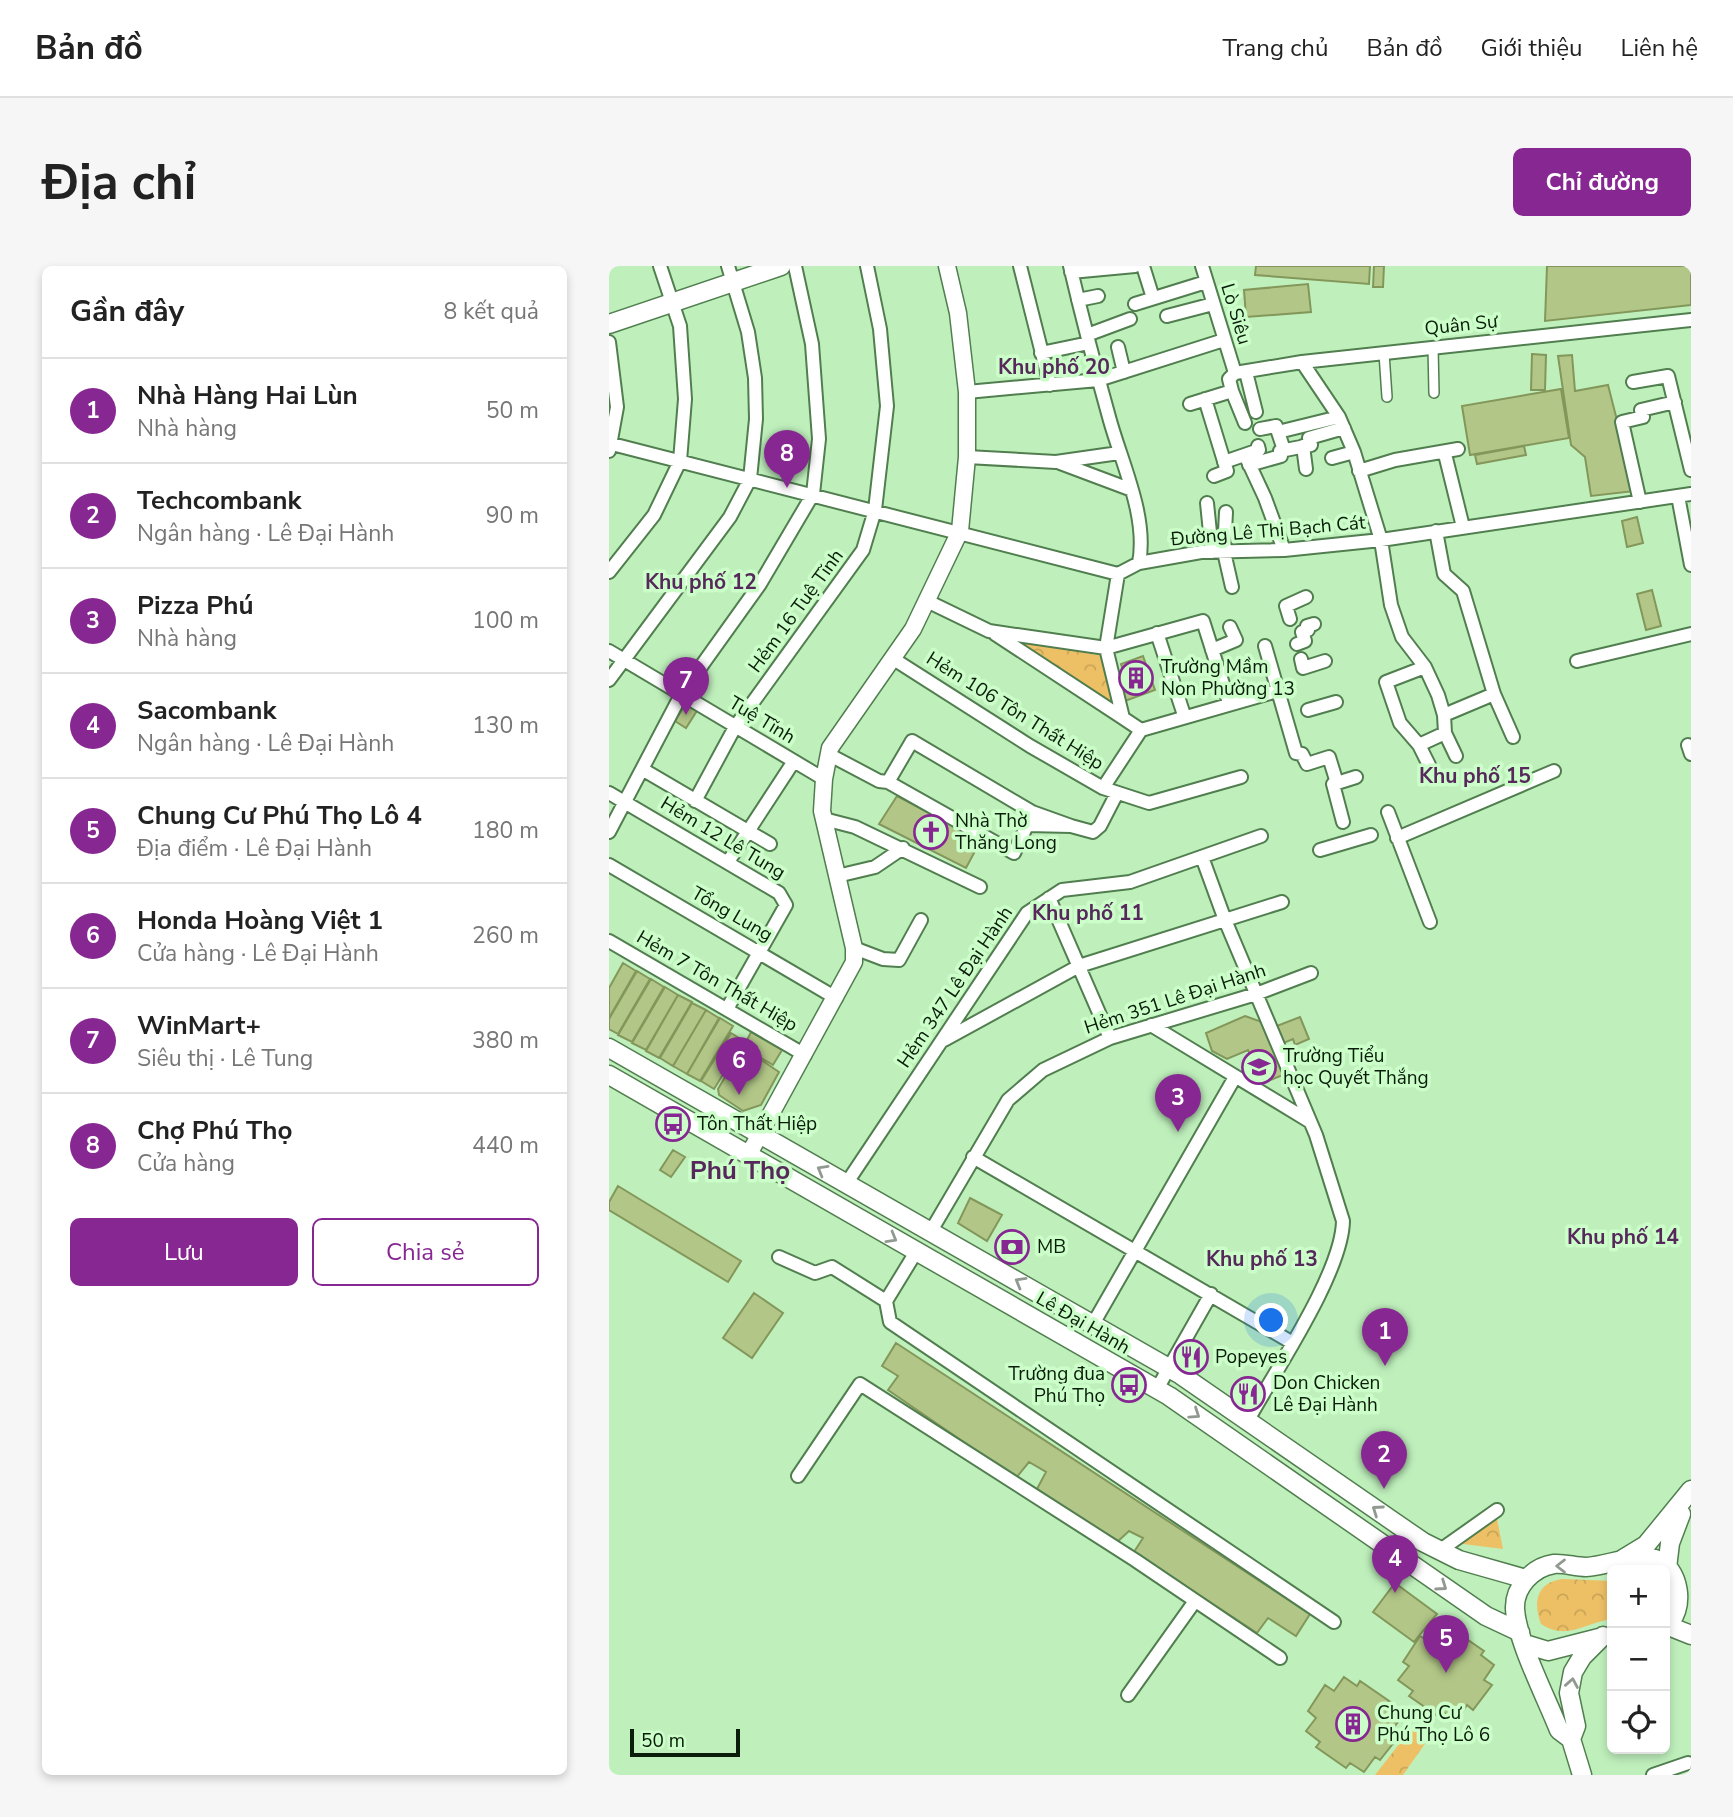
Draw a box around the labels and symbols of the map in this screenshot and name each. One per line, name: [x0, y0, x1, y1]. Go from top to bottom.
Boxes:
street label: Lò Siêu: [1214, 280, 1258, 348]
street label: Quân Sự: [1423, 308, 1500, 342]
district label: Khu phố 20: [998, 353, 1110, 381]
pin: 8: [764, 430, 810, 488]
street label: Đường Lê Thị Bạch Cát: [1169, 510, 1367, 553]
street label: Hẻm 16 Tuệ Tĩnh: [742, 544, 850, 678]
district label: Khu phố 12: [645, 568, 757, 596]
street label: Hẻm 106 Tôn Thất Hiệp: [921, 646, 1109, 776]
place label: Trường Mầm Non Phường 13: [1161, 654, 1295, 702]
pin: 7: [663, 657, 709, 715]
building icon: Trường Mầm Non Phường 13: [1117, 659, 1155, 697]
street label: Tuệ Tĩnh: [724, 690, 800, 750]
district label: Khu phố 15: [1419, 762, 1531, 790]
street label: Hẻm 12 Lê Tung: [656, 790, 790, 886]
place label: Nhà Thờ Thăng Long: [955, 808, 1057, 856]
church icon: Nhà Thờ Thăng Long: [912, 813, 950, 851]
street label: Tổng Lung: [686, 880, 778, 948]
district label: Khu phố 11: [1032, 899, 1144, 927]
street label: Hẻm 347 Lê Đại Hành: [891, 901, 1019, 1073]
street label: Hẻm 7 Tôn Thất Hiệp: [632, 924, 802, 1038]
street label: Hẻm 351 Lê Đại Hành: [1081, 957, 1269, 1041]
pin: 6: [716, 1037, 762, 1095]
place label: Trường Tiểu học Quyết Thắng: [1283, 1043, 1429, 1091]
school or university icon: Trường Tiểu học Quyết Thắng: [1240, 1048, 1278, 1086]
pin: 3: [1155, 1074, 1201, 1132]
bus stop icon: Tôn Thất Hiệp: [654, 1105, 692, 1143]
place label: Tôn Thất Hiệp: [697, 1111, 817, 1137]
district label: Phú Thọ: [690, 1153, 790, 1188]
one-way arrow: [817, 1165, 830, 1178]
district label: Khu phố 14: [1567, 1223, 1679, 1251]
bank icon: MB: [993, 1228, 1031, 1266]
one-way arrow: [885, 1230, 898, 1243]
place label: MB: [1037, 1234, 1066, 1260]
district label: Khu phố 13: [1206, 1245, 1318, 1273]
one-way arrow: [1015, 1278, 1028, 1291]
street label: Lê Đại Hành: [1031, 1286, 1135, 1360]
your location: [1254, 1303, 1288, 1337]
pin: 1: [1362, 1308, 1408, 1366]
restaurant icon: Popeyes: [1172, 1338, 1210, 1376]
place label: Popeyes: [1215, 1344, 1287, 1370]
place label: Trường đua Phú Thọ: [1008, 1361, 1105, 1409]
bus stop icon: Trường đua Phú Thọ: [1110, 1366, 1148, 1404]
place label: Don Chicken Lê Đại Hành: [1273, 1370, 1380, 1418]
restaurant icon: Don Chicken Lê Đại Hành: [1229, 1375, 1267, 1413]
one-way arrow: [1187, 1406, 1200, 1418]
pin: 2: [1361, 1431, 1407, 1489]
one-way arrow: [1372, 1506, 1385, 1518]
pin: 4: [1372, 1535, 1418, 1593]
one-way arrow: [1555, 1558, 1566, 1574]
one-way arrow: [1434, 1578, 1447, 1590]
pin: 5: [1423, 1615, 1469, 1673]
one-way arrow: [1564, 1677, 1579, 1689]
place label: Chung Cư Phú Thọ Lô 6: [1377, 1700, 1490, 1748]
building icon: Chung Cư Phú Thọ Lô 6: [1334, 1705, 1372, 1743]
scale bar: [630, 1726, 740, 1758]

